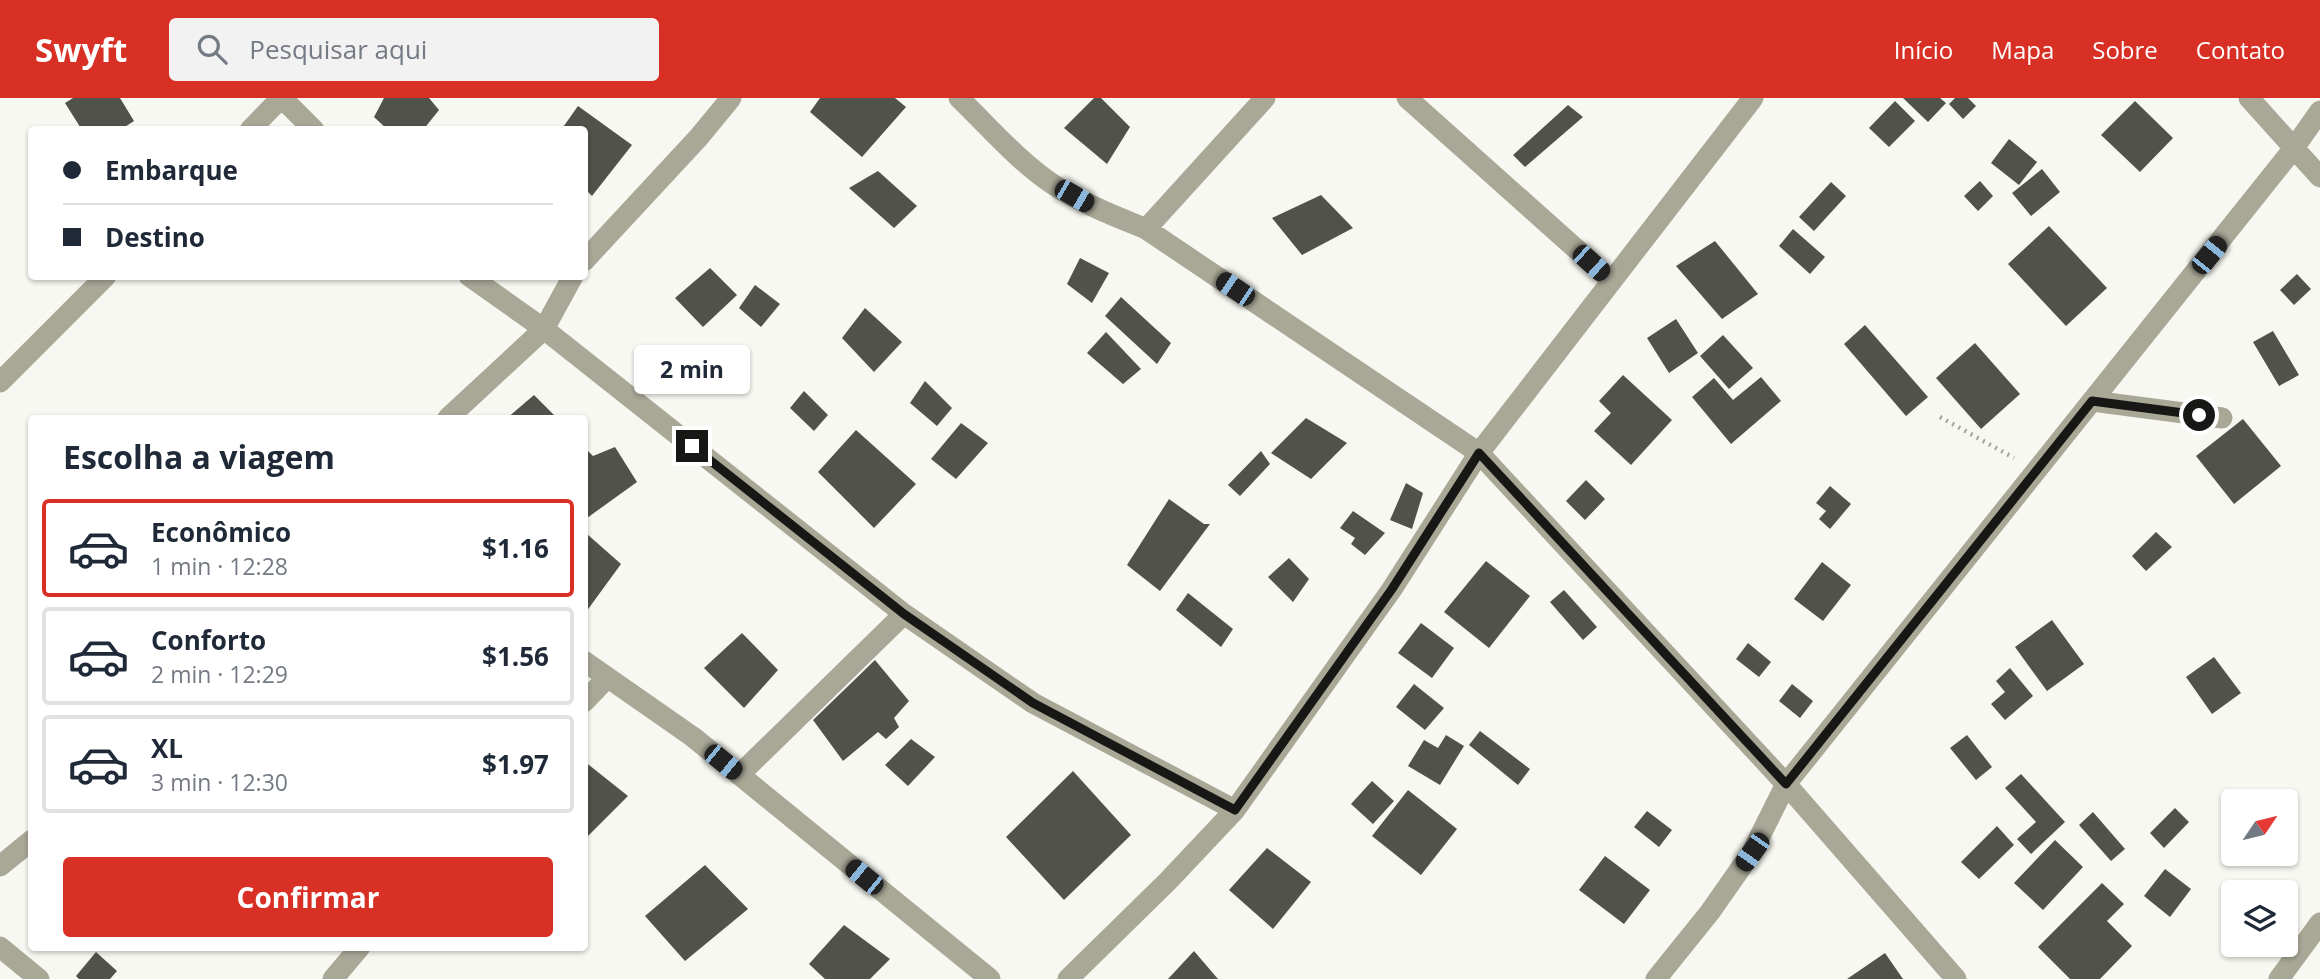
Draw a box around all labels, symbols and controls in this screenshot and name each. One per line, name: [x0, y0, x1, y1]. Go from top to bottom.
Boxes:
search box: [169, 18, 659, 81]
text: Swyft: [35, 27, 127, 72]
icon: search: [193, 30, 231, 68]
text: Pesquisar aqui: [249, 31, 427, 67]
text: Início: [1894, 33, 1953, 66]
text: Mapa: [1991, 33, 2054, 66]
text: Sobre: [2092, 33, 2158, 66]
text: Contato: [2196, 33, 2285, 66]
text: Embarque: [105, 152, 238, 188]
car: [1051, 176, 1098, 216]
text: Destino: [105, 219, 205, 255]
car: [2188, 232, 2231, 278]
car: [1569, 241, 1614, 285]
car: [1212, 269, 1259, 309]
callout: 2 min: [634, 344, 750, 394]
text: 2 min: [660, 353, 724, 385]
route start: [2183, 399, 2215, 431]
route end: [676, 430, 708, 462]
text: Escolha a viagem: [63, 435, 335, 478]
text: Econômico: [151, 514, 291, 550]
icon: car: [67, 517, 130, 580]
text: $1.16: [482, 530, 549, 566]
text: 1 min · 12:28: [151, 550, 288, 582]
text: Conforto: [151, 622, 266, 658]
icon: car: [67, 625, 130, 688]
text: $1.56: [482, 638, 549, 674]
text: 2 min · 12:29: [151, 658, 288, 690]
text: XL: [151, 730, 183, 766]
icon: car: [67, 733, 130, 796]
car: [701, 741, 746, 783]
text: $1.97: [482, 746, 549, 782]
text: 3 min · 12:30: [151, 766, 288, 798]
north arrow: [2221, 789, 2298, 866]
map controls: [2221, 789, 2298, 957]
car: [1732, 829, 1773, 875]
car: [842, 856, 887, 898]
button: Confirmar: [63, 857, 553, 937]
button: layers: [2221, 880, 2298, 957]

